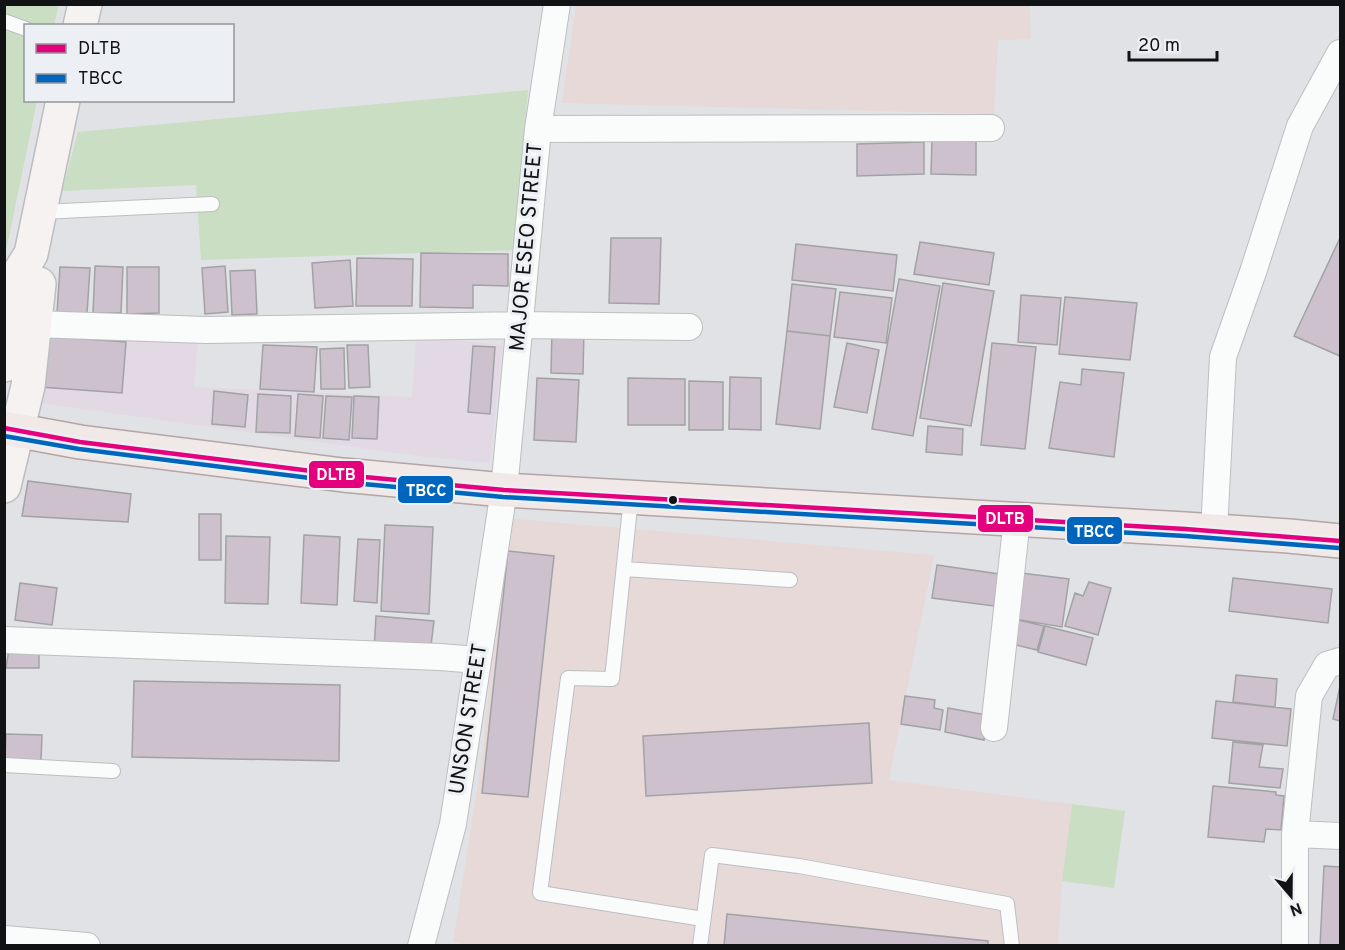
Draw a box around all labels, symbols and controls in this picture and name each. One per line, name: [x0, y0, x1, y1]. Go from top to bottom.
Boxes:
legend: [24, 24, 234, 102]
scale bar: [1129, 24, 1218, 62]
text: 20 m: [1138, 35, 1180, 58]
text: DLTB: [78, 38, 121, 61]
text: TBCC: [78, 68, 123, 91]
street label: MAJOR ESEO STREET: [504, 141, 550, 353]
line badge: DLTB: [308, 460, 365, 489]
text: DLTB: [316, 466, 356, 486]
line badge: TBCC: [397, 475, 454, 504]
text: TBCC: [406, 482, 446, 502]
unlabelled marker: [667, 494, 679, 506]
line badge: DLTB: [977, 504, 1034, 533]
text: DLTB: [985, 510, 1025, 530]
line badge: TBCC: [1066, 516, 1123, 545]
text: TBCC: [1074, 523, 1114, 543]
street label: UNSON STREET: [444, 642, 494, 796]
north arrow: [1261, 866, 1321, 926]
text: N: [1287, 897, 1304, 920]

